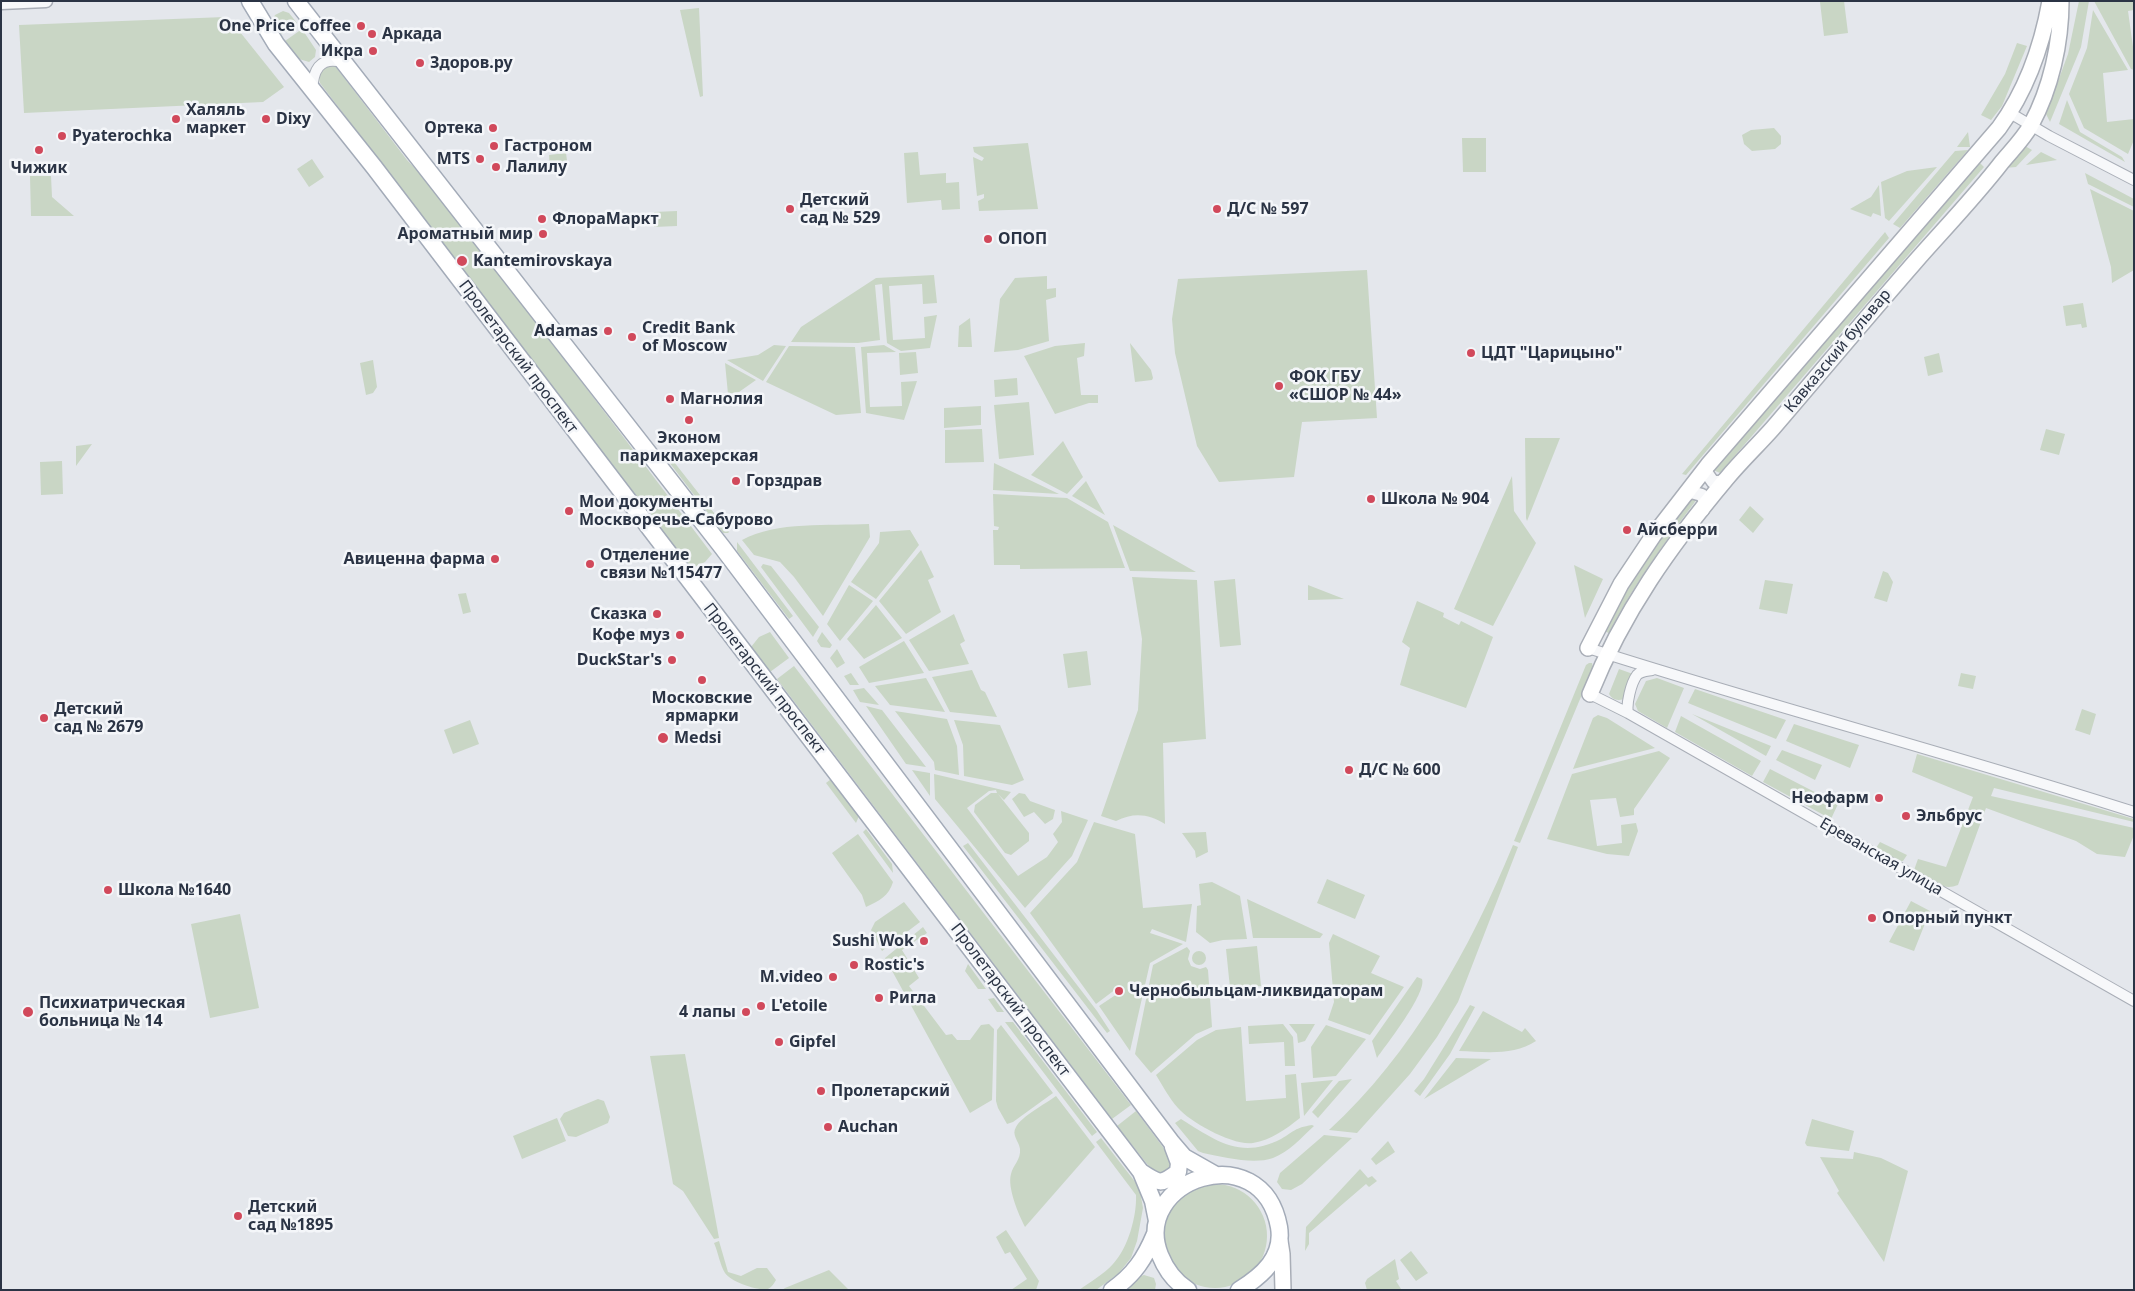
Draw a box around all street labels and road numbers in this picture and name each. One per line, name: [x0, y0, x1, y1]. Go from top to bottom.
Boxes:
street label: Пролетарский проспект: [454, 277, 582, 437]
street label: Кавказский бульвар: [1781, 285, 1895, 417]
street label: Пролетарский проспект: [699, 600, 829, 758]
street label: Ереванская улица: [1816, 814, 1946, 900]
street label: Пролетарский проспект: [946, 920, 1074, 1080]

